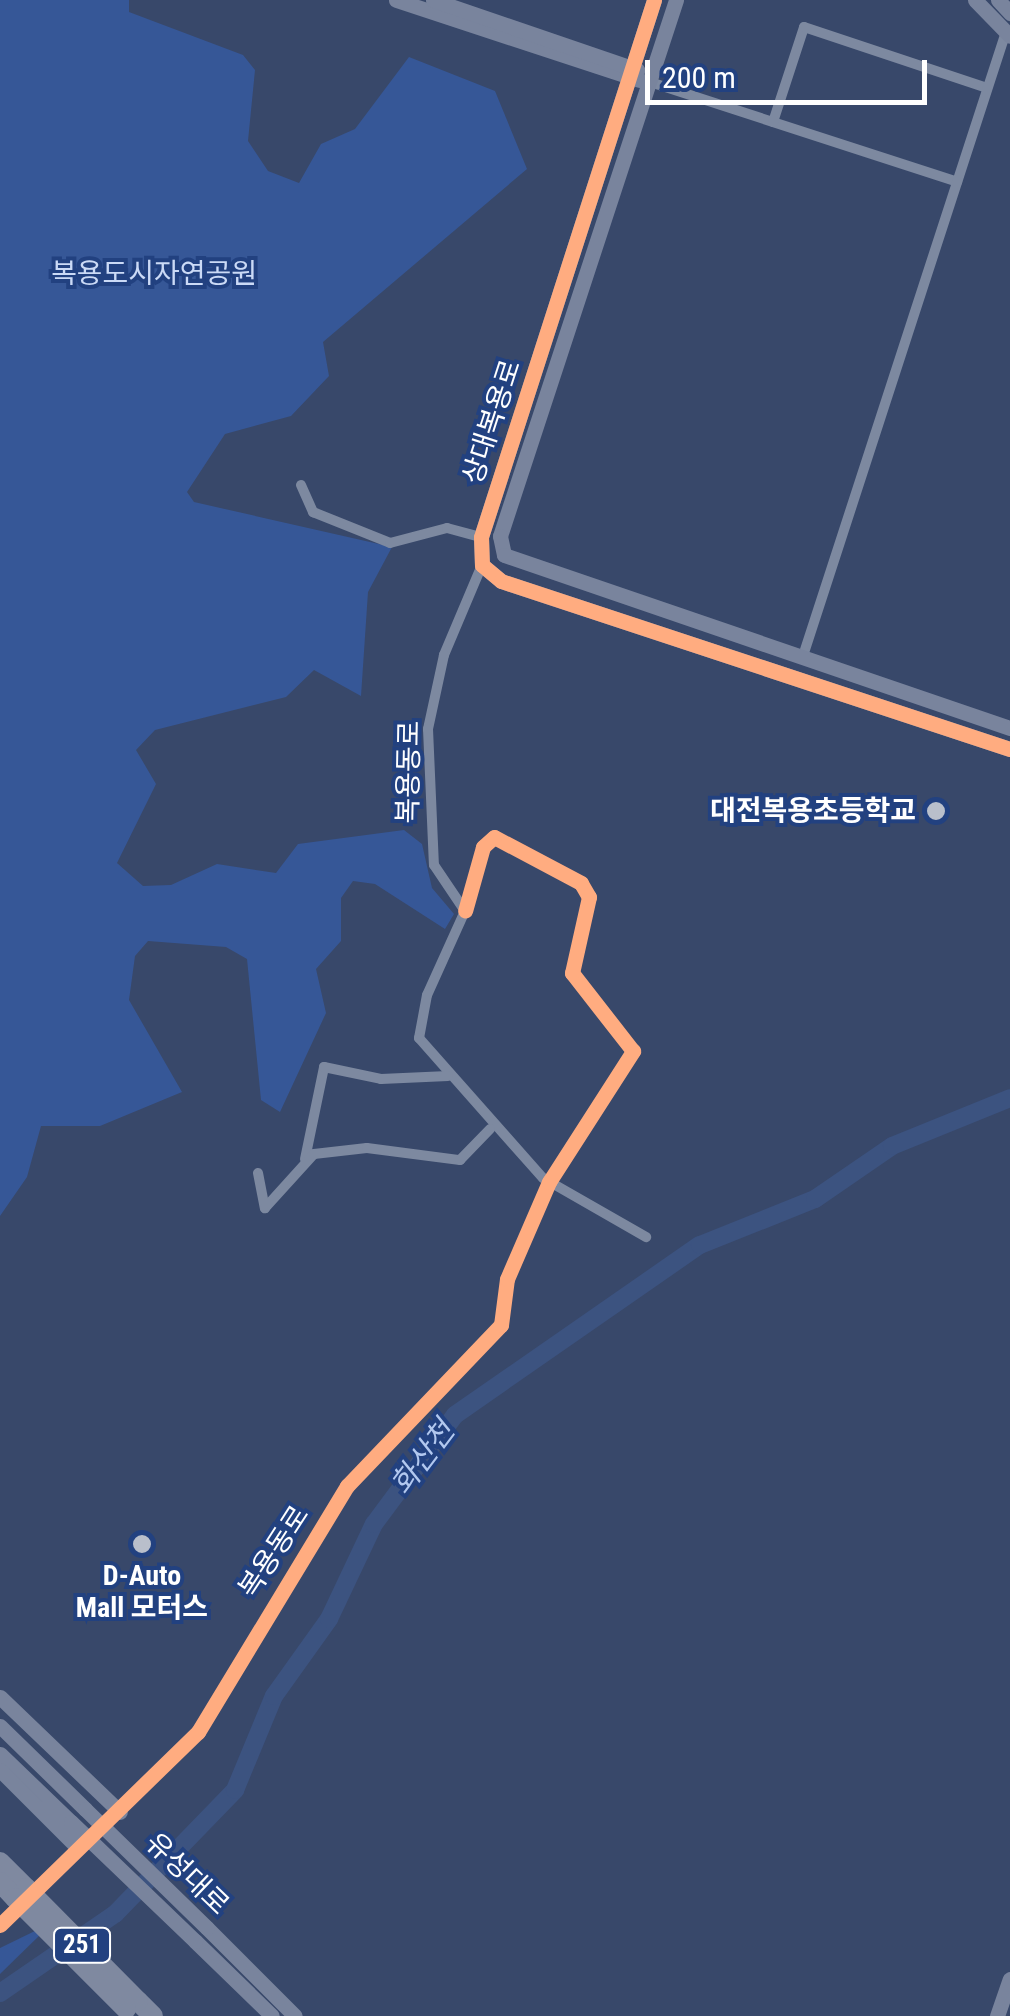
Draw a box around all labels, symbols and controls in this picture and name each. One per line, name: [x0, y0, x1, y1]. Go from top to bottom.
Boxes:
scale bar: [650, 40, 932, 102]
text: 200 m: [662, 60, 736, 95]
park label: 복용도시자연공원: [51, 257, 257, 291]
street label: 상대복용로: [456, 356, 528, 488]
street label: 복용동로: [391, 720, 427, 824]
place label: 대전복용초등학교: [710, 794, 916, 828]
marker: 대전복용초등학교: [925, 800, 947, 822]
water label: 화산천: [384, 1414, 462, 1502]
street label: 복용동로: [232, 1500, 316, 1604]
marker: D-Auto Mall 모터스: [131, 1533, 153, 1555]
place label: D-Auto Mall 모터스: [76, 1559, 208, 1625]
street label: 유성대로: [138, 1826, 236, 1922]
road number: 251: [52, 1925, 112, 1965]

